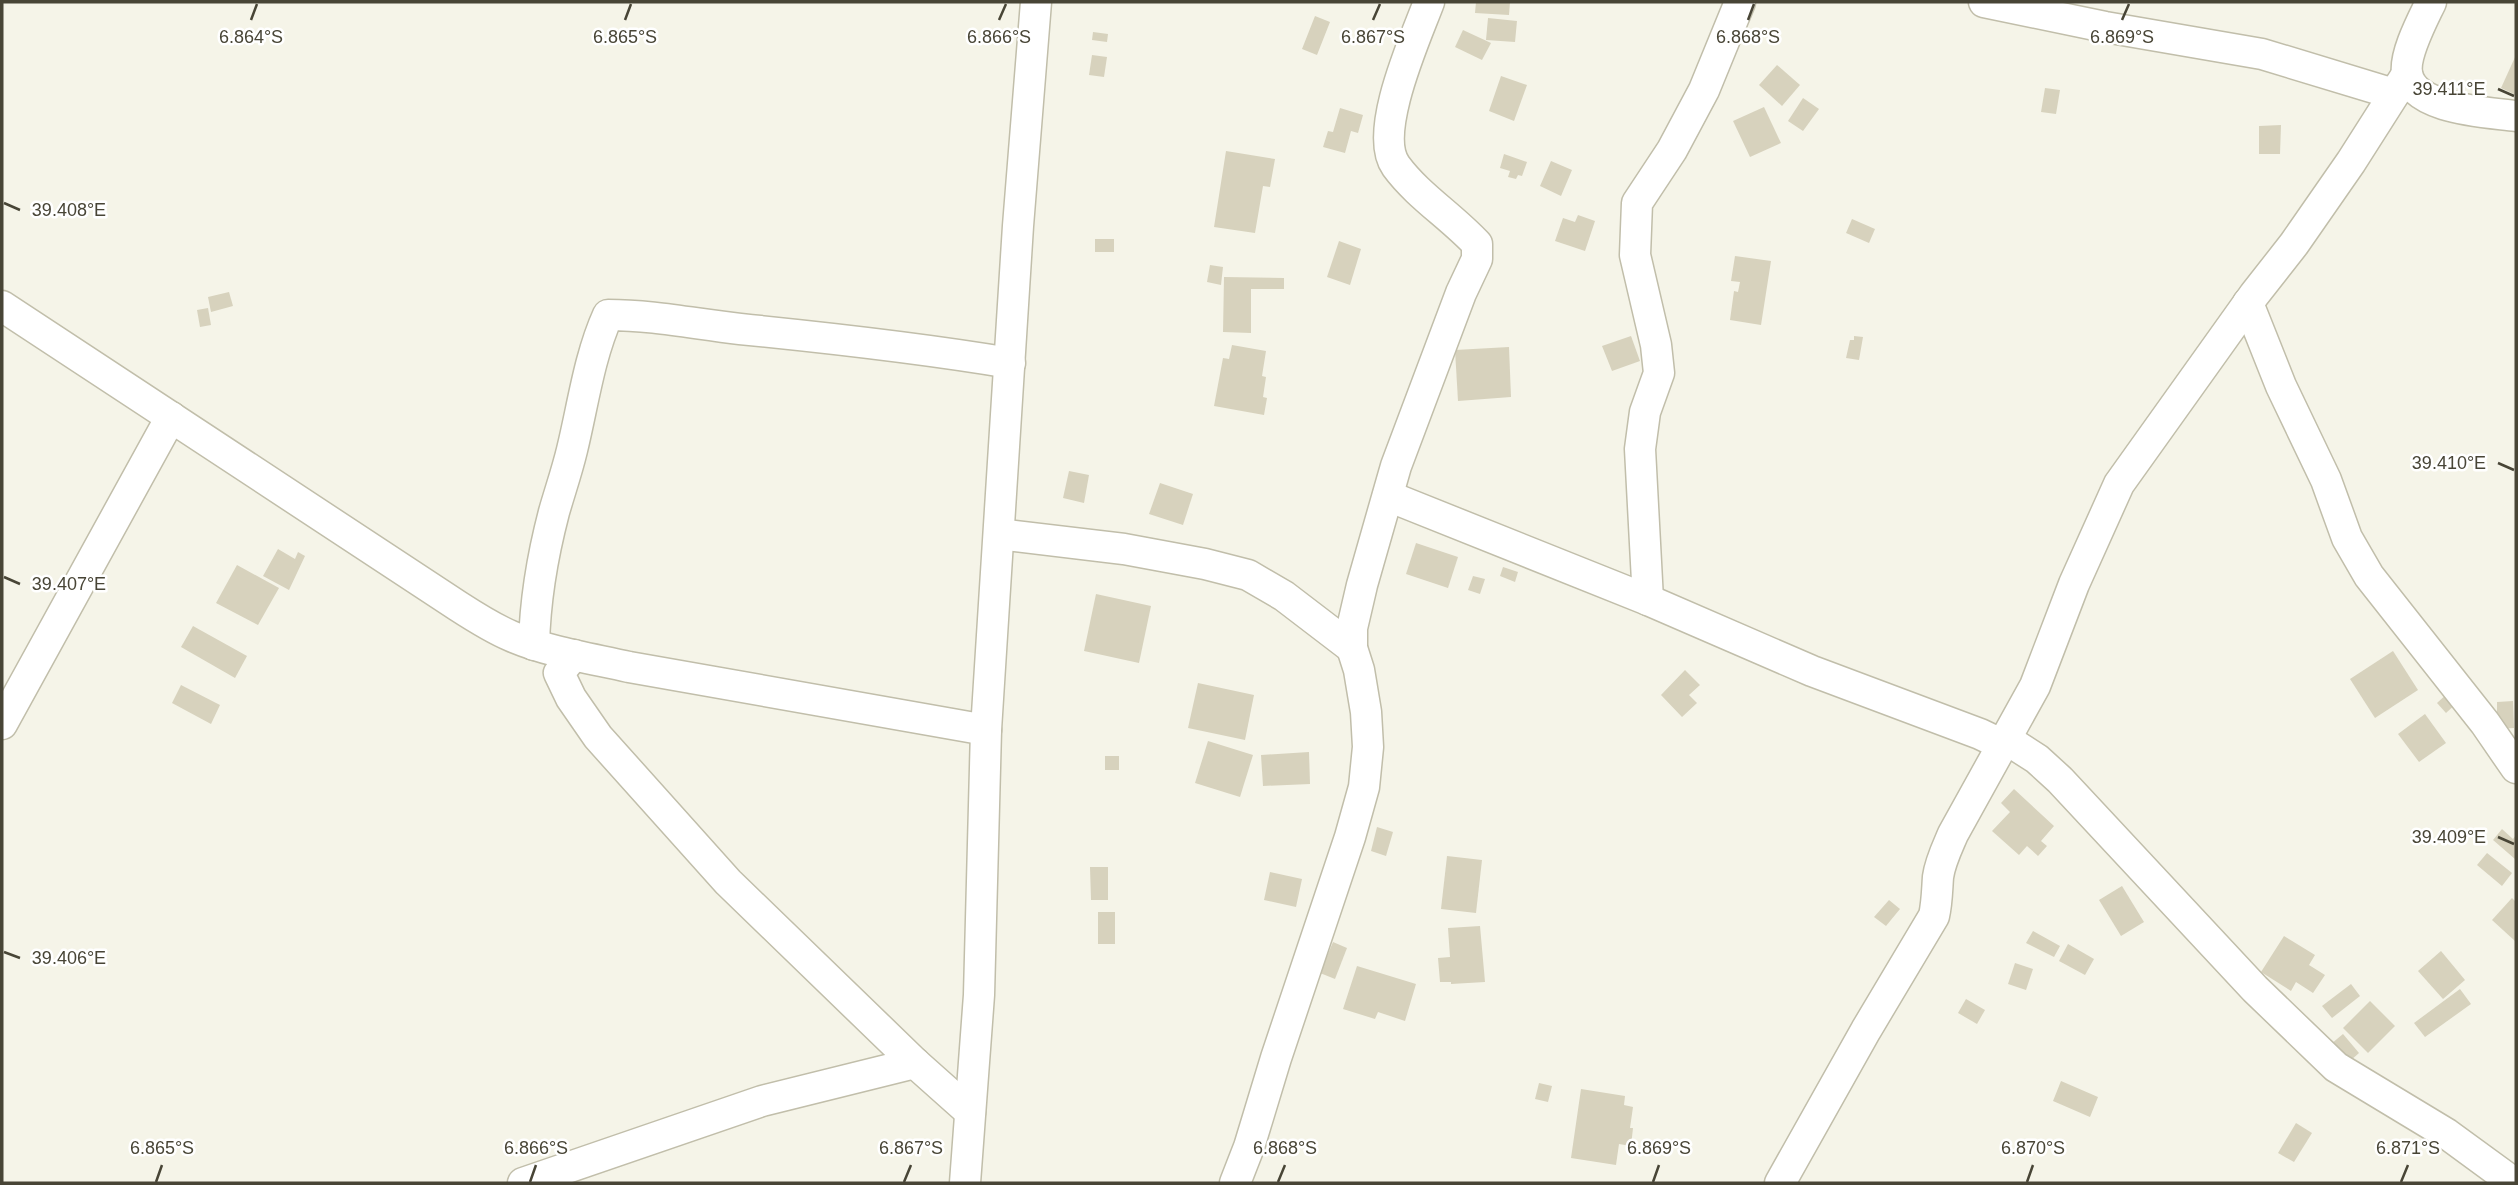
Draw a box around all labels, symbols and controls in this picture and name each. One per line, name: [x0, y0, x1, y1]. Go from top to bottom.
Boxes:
text: 6.864°S: [219, 27, 283, 47]
text: 6.865°S: [593, 27, 657, 47]
text: 6.866°S: [967, 27, 1031, 47]
text: 6.867°S: [1341, 27, 1405, 47]
text: 6.868°S: [1716, 27, 1780, 47]
text: 6.869°S: [2090, 27, 2154, 47]
text: 39.411°E: [2413, 79, 2485, 99]
text: 39.408°E: [32, 200, 106, 220]
text: 39.410°E: [2412, 453, 2486, 473]
text: 39.407°E: [32, 574, 106, 594]
text: 39.409°E: [2412, 827, 2486, 847]
text: 39.406°E: [32, 948, 106, 968]
text: 6.865°S: [130, 1138, 194, 1158]
text: 6.866°S: [504, 1138, 568, 1158]
text: 6.867°S: [879, 1138, 943, 1158]
text: 6.868°S: [1253, 1138, 1317, 1158]
text: 6.869°S: [1627, 1138, 1691, 1158]
text: 6.870°S: [2001, 1138, 2065, 1158]
text: 6.871°S: [2376, 1138, 2440, 1158]

